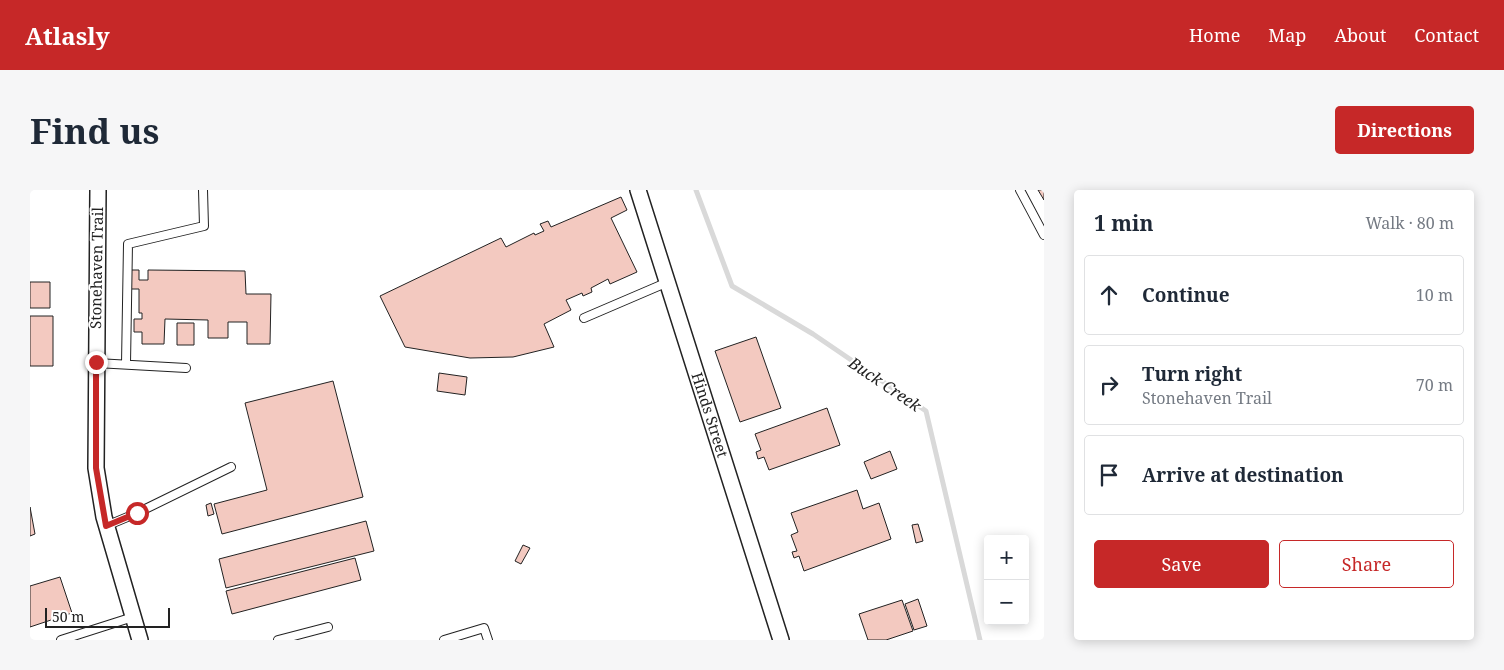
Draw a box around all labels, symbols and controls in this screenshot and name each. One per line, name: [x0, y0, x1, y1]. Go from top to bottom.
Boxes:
text: Atlasly: [25, 19, 110, 52]
text: Home: [1189, 23, 1240, 47]
text: Map: [1268, 23, 1306, 47]
text: About: [1334, 23, 1386, 47]
text: Contact: [1414, 23, 1479, 47]
button: Directions: [1335, 106, 1474, 154]
text: Find us: [30, 107, 159, 154]
street label: Stonehaven Trail: [85, 207, 107, 329]
text: 1 min: [1094, 209, 1153, 237]
text: Walk · 80 m: [1366, 212, 1454, 234]
icon: ahead: [1095, 281, 1123, 309]
text: Continue: [1142, 282, 1230, 308]
text: 10 m: [1416, 284, 1453, 306]
route end: [85, 351, 108, 374]
water label: Buck Creek: [844, 351, 926, 417]
text: Turn right: [1142, 361, 1242, 387]
street label: Hinds Street: [688, 370, 733, 460]
icon: right: [1095, 371, 1123, 399]
text: 70 m: [1416, 374, 1453, 396]
text: Stonehaven Trail: [1142, 387, 1272, 409]
icon: arrive: [1095, 461, 1123, 489]
text: Arrive at destination: [1142, 462, 1344, 488]
route start: [126, 502, 149, 525]
map controls: [984, 535, 1029, 625]
button: +: [984, 535, 1029, 580]
button: Save: [1094, 540, 1269, 588]
button: Share: [1279, 540, 1454, 588]
button: −: [984, 580, 1029, 625]
scale bar: [45, 605, 170, 628]
text: 50 m: [52, 607, 85, 626]

